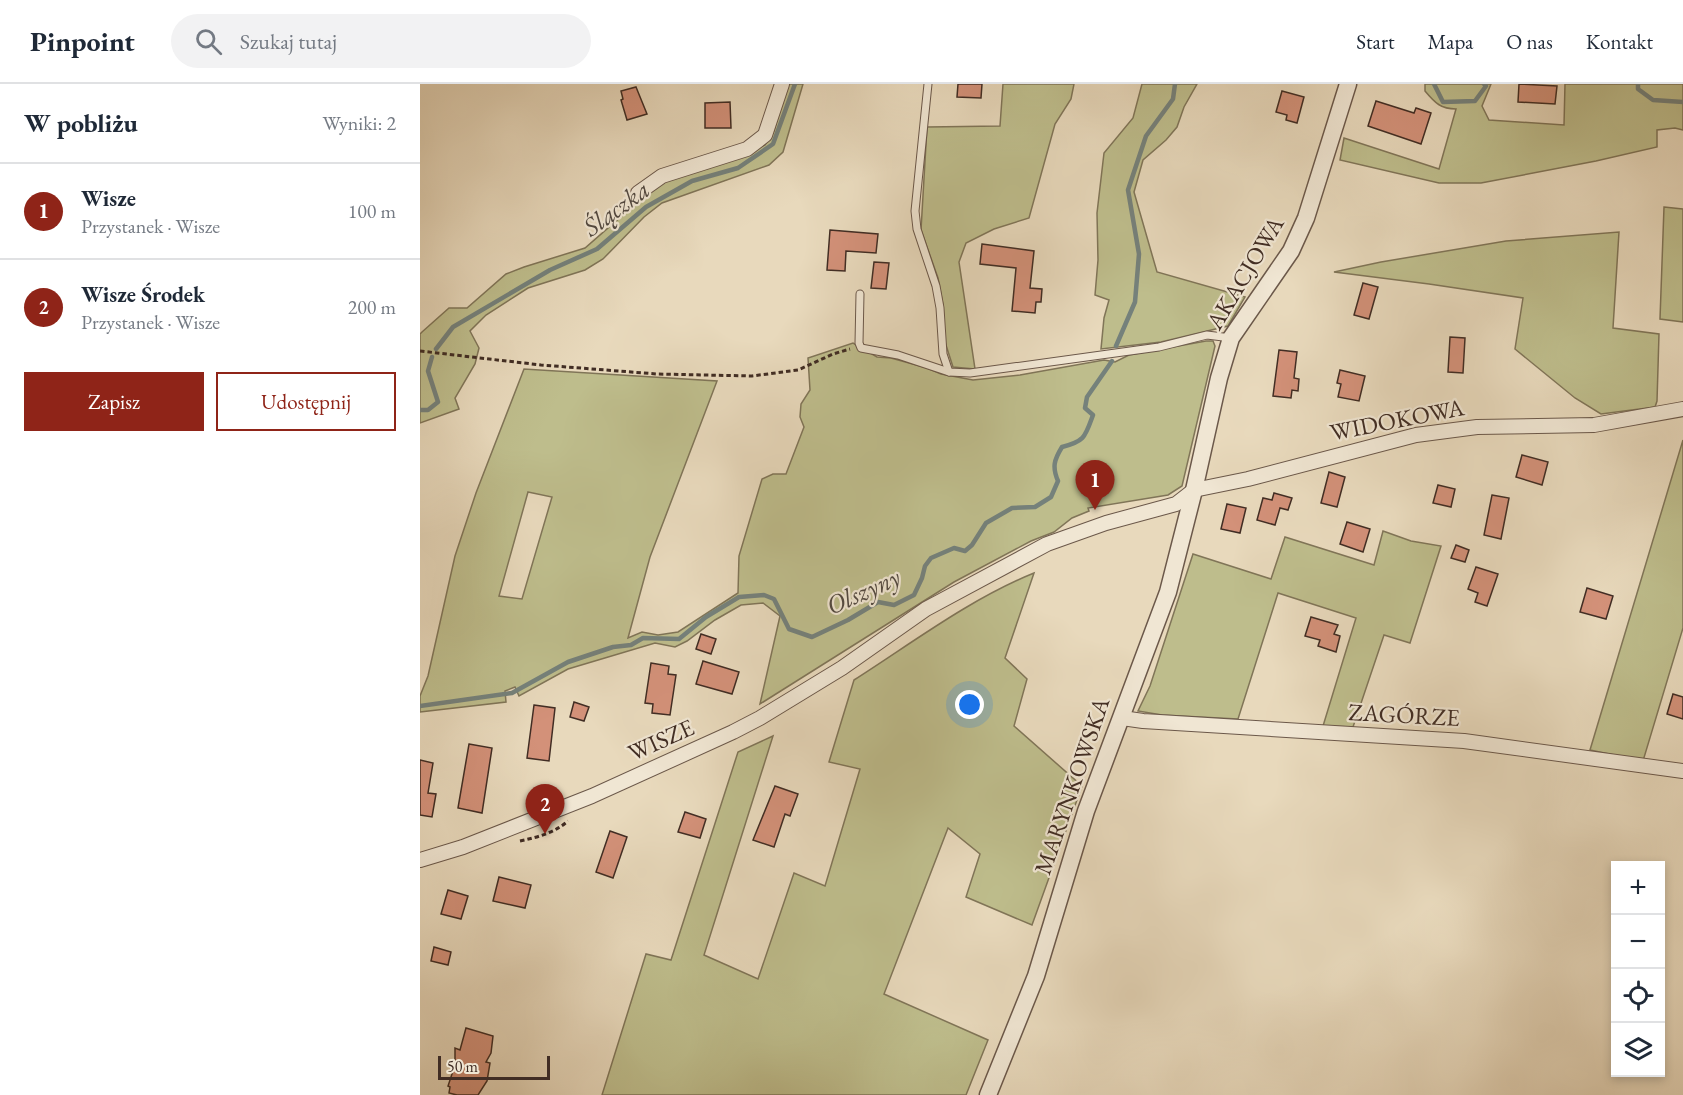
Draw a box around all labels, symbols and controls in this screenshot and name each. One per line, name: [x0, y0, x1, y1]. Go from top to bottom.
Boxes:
search box: [171, 14, 591, 68]
text: Pinpoint: [30, 23, 135, 59]
icon: search: [192, 25, 225, 58]
text: Szukaj tutaj: [240, 27, 337, 56]
text: Start: [1356, 28, 1395, 55]
text: Mapa: [1428, 28, 1473, 55]
text: O nas: [1506, 28, 1553, 55]
text: Kontakt: [1586, 28, 1653, 55]
text: W pobliżu: [24, 106, 138, 140]
text: Wyniki: 2: [323, 110, 396, 136]
water label: Ślączka: [575, 172, 656, 244]
text: Wisze: [81, 184, 136, 213]
text: 1: [38, 198, 49, 224]
text: 100 m: [348, 198, 396, 224]
street label: AKACJOWA: [1198, 210, 1291, 336]
text: Przystanek · Wisze: [81, 213, 220, 239]
text: Wisze Środek: [81, 280, 205, 309]
text: 2: [38, 294, 49, 320]
text: 200 m: [348, 294, 396, 320]
text: Przystanek · Wisze: [81, 309, 220, 335]
button: Zapisz: [24, 372, 204, 431]
button: Udostępnij: [216, 372, 396, 431]
street label: WIDOKOWA: [1327, 391, 1467, 448]
pin: 1: [1076, 460, 1114, 510]
water label: Olszyny: [821, 560, 906, 622]
your location: [955, 690, 984, 719]
street label: MARYNKOWSKA: [1027, 693, 1117, 879]
street label: ZAGÓRZE: [1348, 696, 1460, 733]
street label: WISZE: [623, 711, 699, 768]
pin: 2: [526, 784, 564, 834]
map controls: [1611, 861, 1665, 1077]
button: +: [1611, 861, 1665, 915]
button: −: [1611, 915, 1665, 969]
button: locate: [1611, 969, 1665, 1023]
button: layers: [1611, 1023, 1665, 1077]
scale bar: [438, 1053, 550, 1080]
text: 50 m: [447, 1056, 478, 1077]

